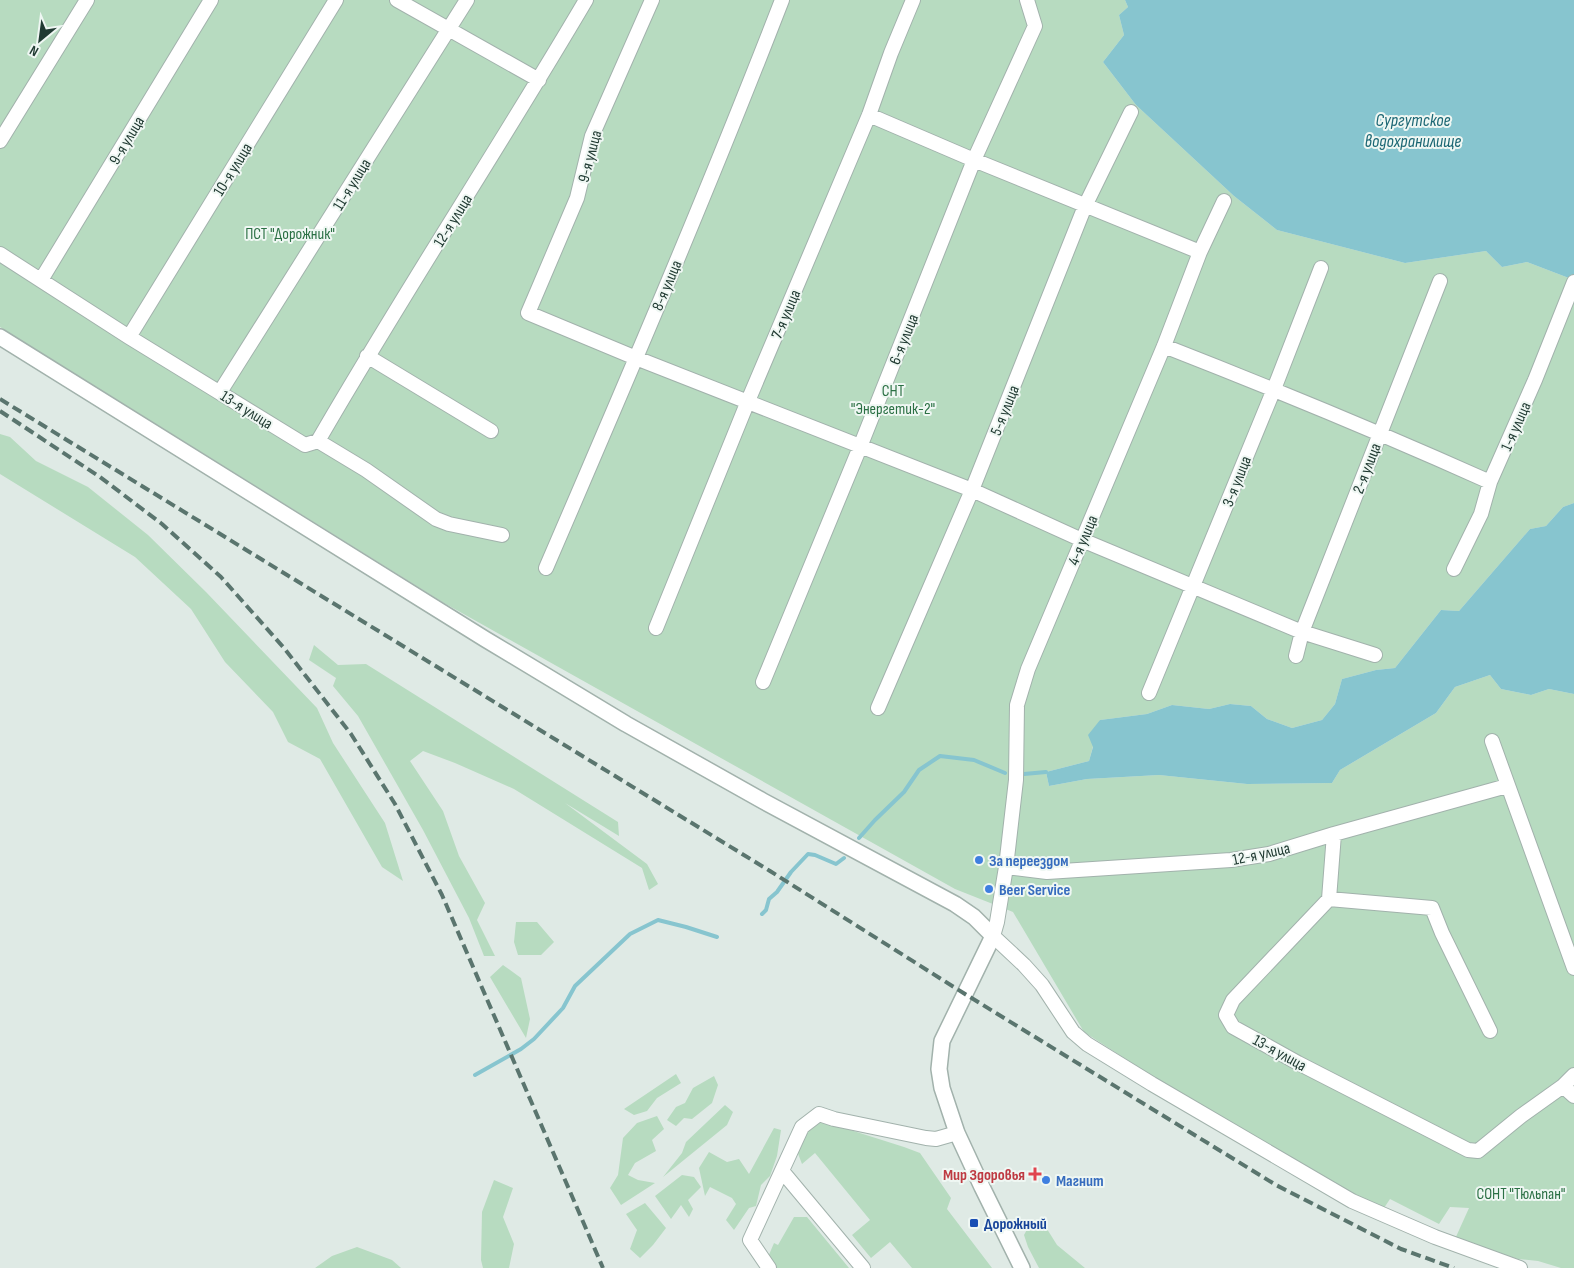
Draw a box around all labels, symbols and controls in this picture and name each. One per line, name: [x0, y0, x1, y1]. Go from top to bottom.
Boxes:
north arrow: [15, 15, 65, 65]
text: N: [27, 42, 41, 60]
water label: Сургутское водохранилище: [1365, 110, 1461, 152]
street label: 9-я улица: [105, 113, 149, 168]
street label: 9-я улица: [574, 128, 606, 184]
street label: 10-я улица: [210, 140, 257, 200]
street label: 11-я улица: [329, 156, 375, 214]
street label: 12-я улица: [430, 191, 477, 251]
park label: ПСТ "Дорожник": [245, 225, 335, 244]
street label: 8-я улица: [648, 258, 686, 314]
street label: 7-я улица: [768, 287, 805, 342]
street label: 6-я улица: [886, 311, 923, 368]
park label: СHТ "Энергетик-2": [851, 382, 935, 419]
street label: 5-я улица: [987, 383, 1024, 438]
street label: 13-я улица: [216, 387, 276, 434]
street label: 1-я улица: [1497, 399, 1536, 454]
street label: 2-я улица: [1349, 441, 1386, 496]
street label: 3-я улица: [1219, 454, 1256, 510]
street label: 4-я улица: [1064, 513, 1102, 569]
street label: 12-я улица: [1231, 839, 1292, 870]
place label: За переездом: [989, 852, 1068, 871]
marker: За переездом: [973, 854, 985, 866]
place label: Beer Service: [999, 881, 1071, 900]
marker: Beer Service: [983, 883, 995, 895]
street label: 13-я улица: [1249, 1031, 1309, 1076]
place label: Мир Здоровья: [943, 1166, 1025, 1185]
marker: Мир Здоровья: [1029, 1168, 1041, 1180]
place label: Магнит: [1056, 1172, 1104, 1191]
marker: Магнит: [1040, 1174, 1052, 1186]
park label: СОНТ "Тюльпан": [1476, 1185, 1566, 1204]
place label: Дорожный: [984, 1215, 1047, 1234]
marker: Дорожный: [968, 1217, 980, 1229]

